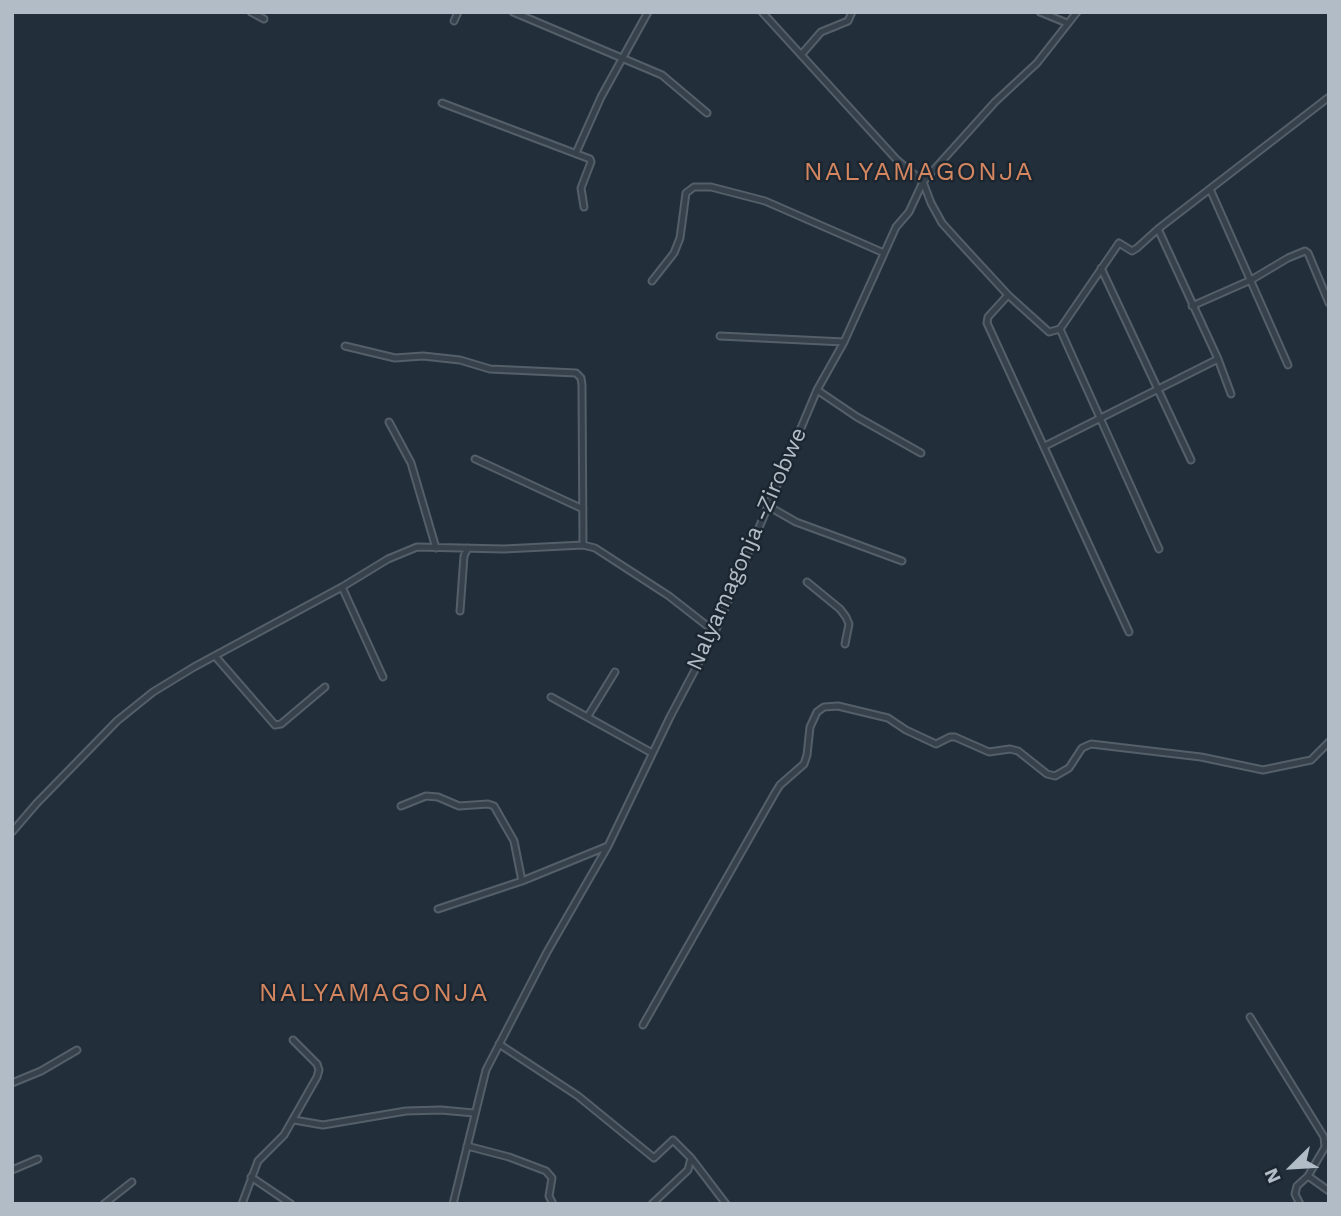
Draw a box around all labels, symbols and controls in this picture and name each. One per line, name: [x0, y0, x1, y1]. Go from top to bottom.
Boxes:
district label: NALYAMAGONJA: [805, 156, 1033, 188]
street label: Nalyamagonja -Zirobwe: [681, 423, 813, 675]
district label: NALYAMAGONJA: [260, 977, 488, 1009]
north arrow: [1257, 1132, 1327, 1202]
text: N: [1259, 1165, 1286, 1187]

